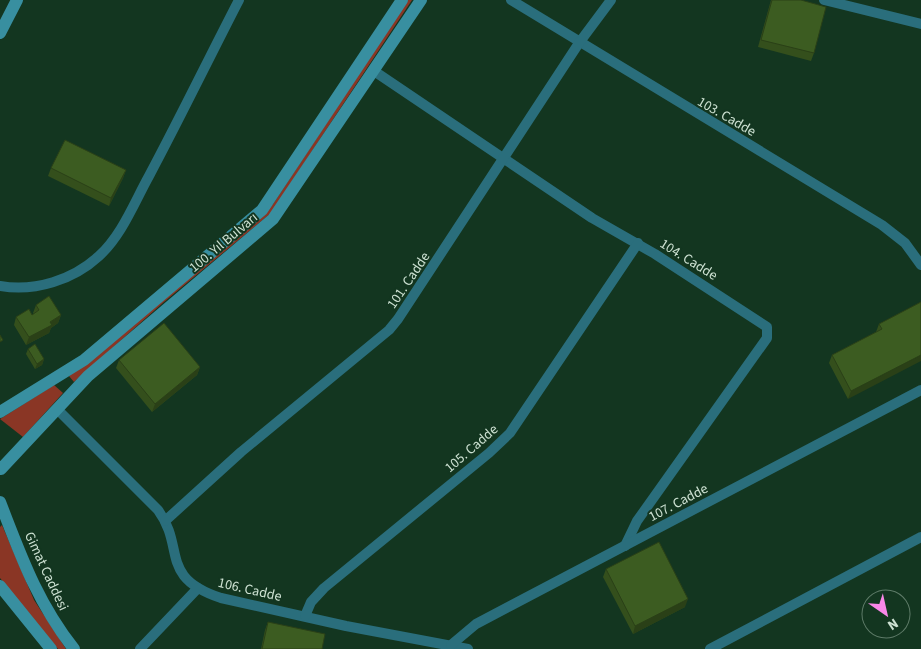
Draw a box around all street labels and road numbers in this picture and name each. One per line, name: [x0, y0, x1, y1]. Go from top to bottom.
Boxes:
street label: 103. Cadde: [693, 92, 760, 142]
street label: 100. Yıl Bulvarı: [185, 208, 262, 277]
street label: 104. Cadde: [656, 234, 721, 285]
street label: 101. Cadde: [382, 248, 435, 313]
street label: 105. Cadde: [441, 420, 503, 478]
street label: 107. Cadde: [645, 479, 712, 527]
street label: Gimat Caddesi: [19, 529, 73, 614]
street label: 106. Cadde: [216, 573, 284, 607]

